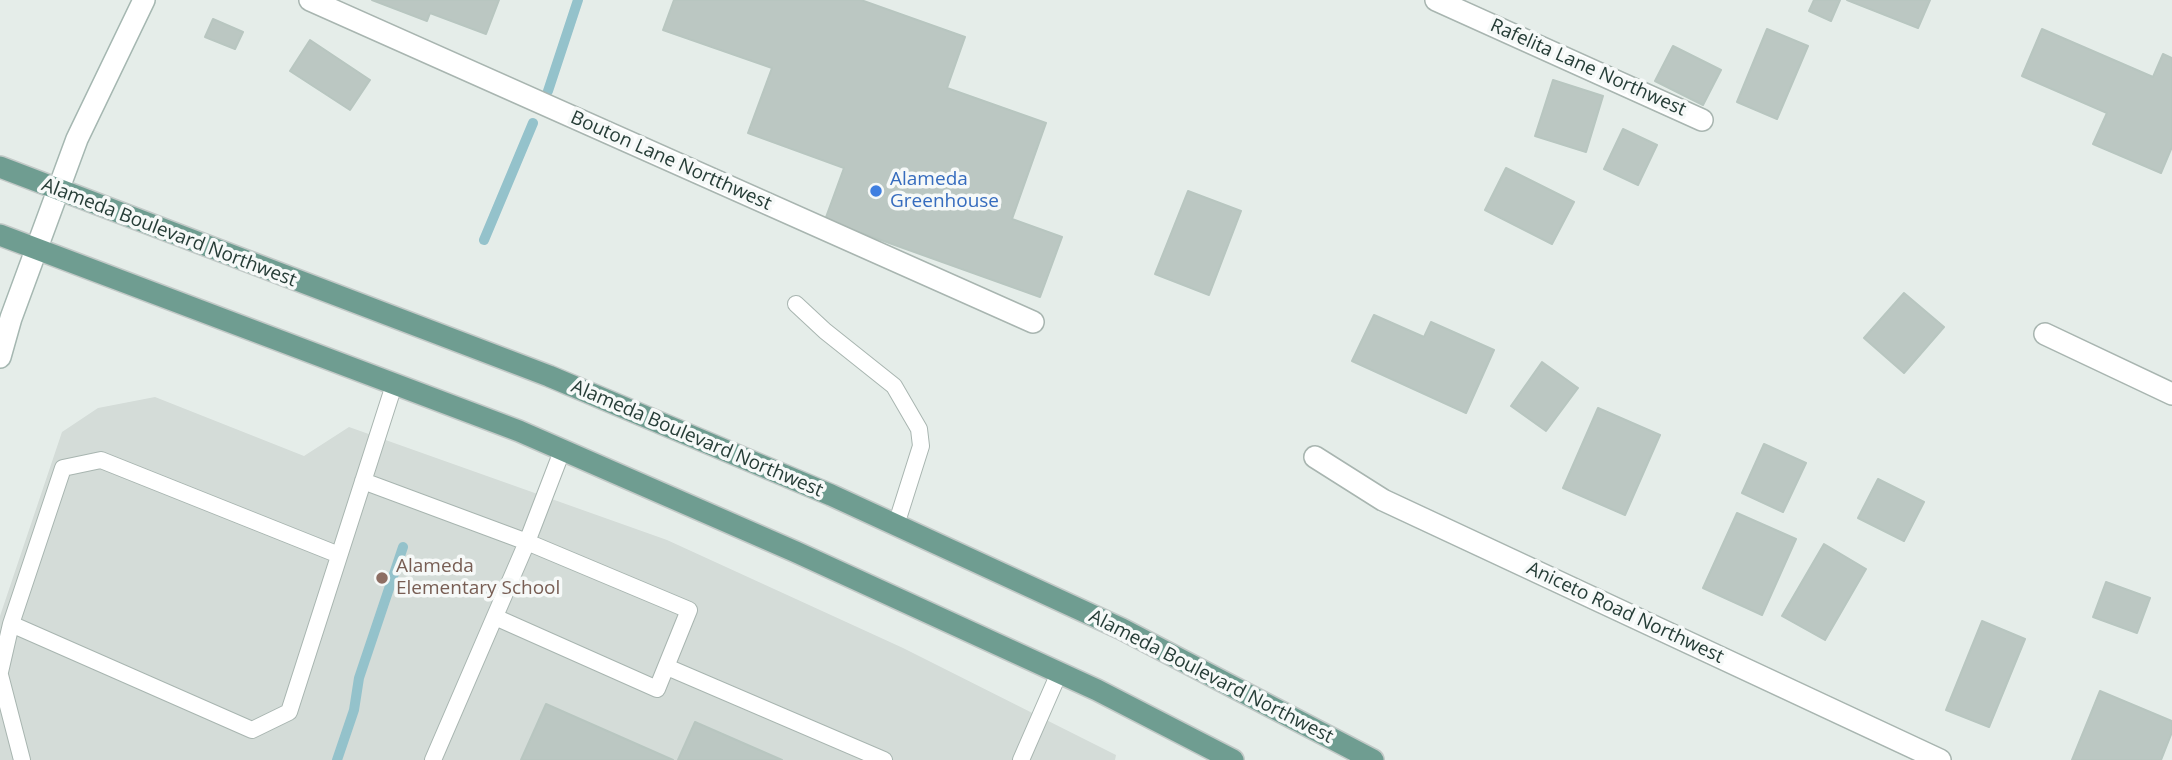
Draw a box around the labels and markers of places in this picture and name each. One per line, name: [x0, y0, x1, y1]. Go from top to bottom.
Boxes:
place label: Alameda Greenhouse: [890, 169, 999, 213]
marker: Alameda Greenhouse: [868, 183, 884, 199]
place label: Alameda Elementary School: [396, 556, 560, 600]
marker: Alameda Elementary School: [374, 570, 390, 586]

